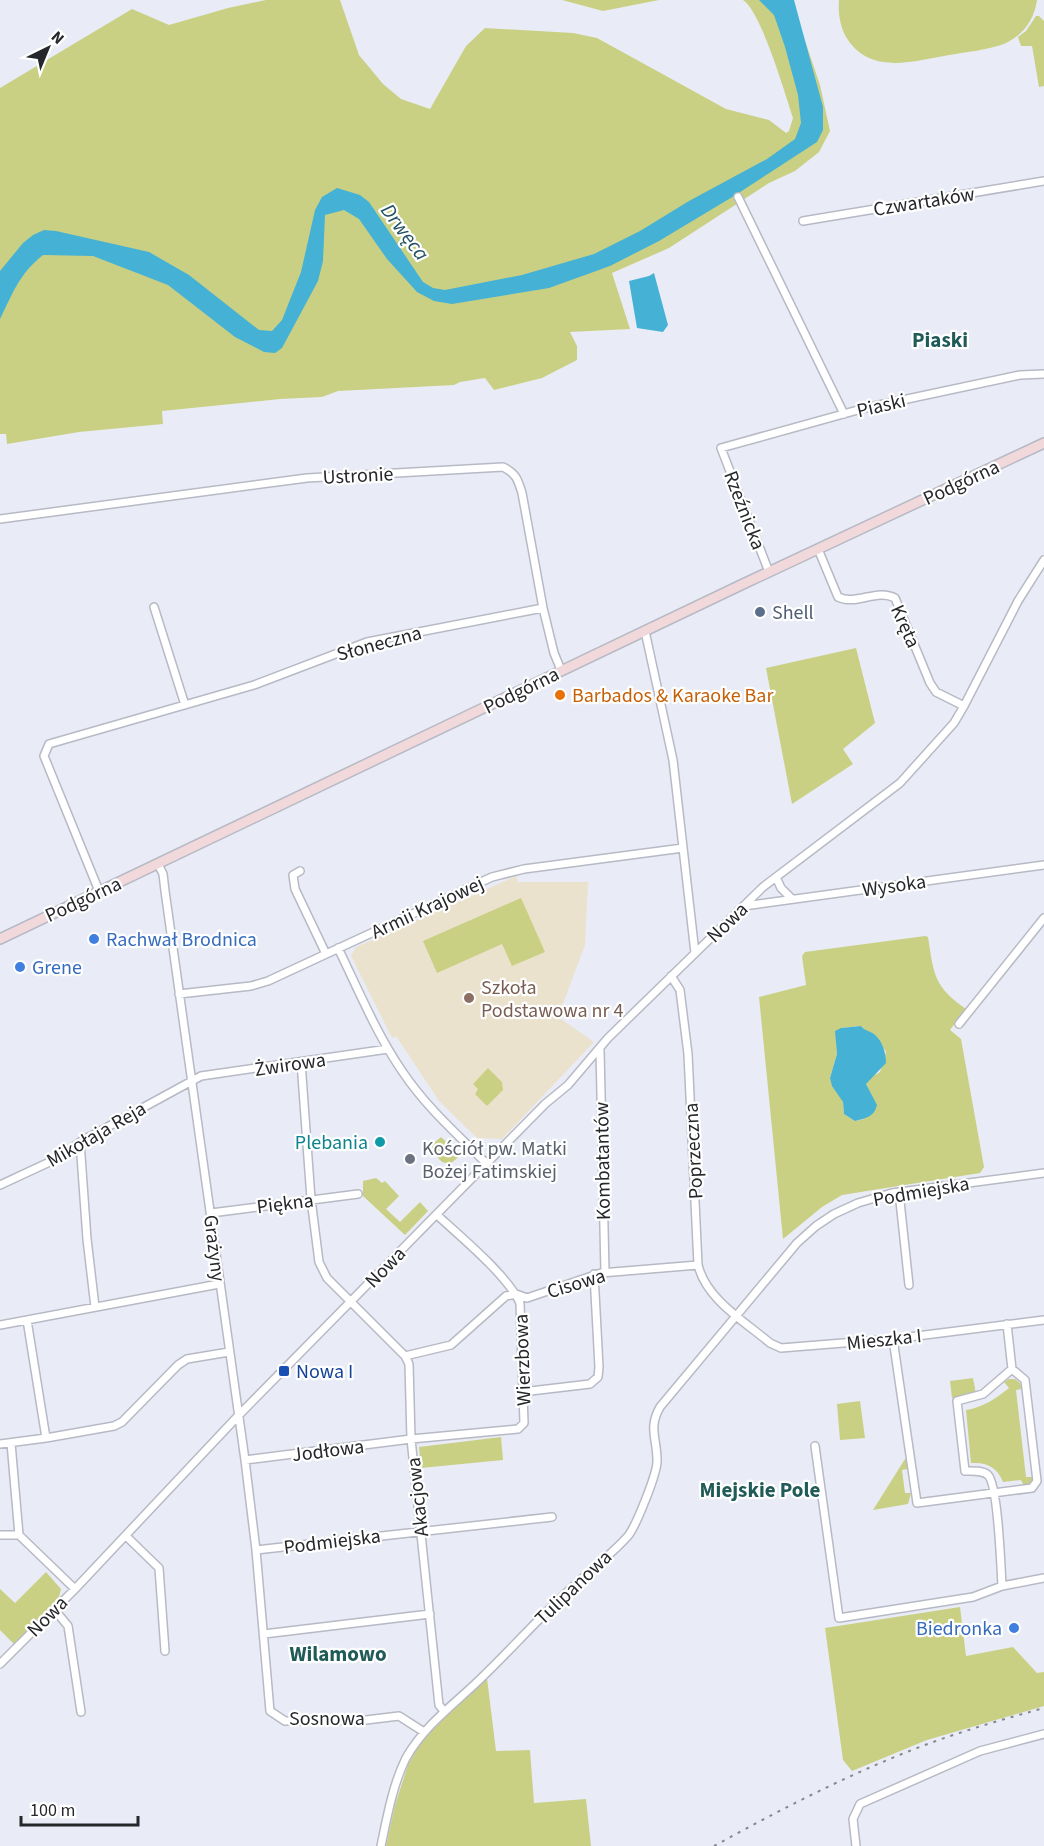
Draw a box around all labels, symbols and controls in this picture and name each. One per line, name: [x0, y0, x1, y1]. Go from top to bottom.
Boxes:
north arrow: [18, 18, 78, 78]
text: N: [46, 26, 69, 49]
street label: Czwartaków: [871, 180, 977, 224]
water label: Drwęca: [374, 197, 436, 267]
district label: Piaski: [912, 325, 968, 355]
street label: Piaski: [854, 387, 909, 425]
street label: Podgórna: [919, 453, 1004, 513]
street label: Ustronie: [322, 460, 394, 492]
street label: Rzeźnicka: [716, 467, 772, 554]
place label: Shell: [772, 599, 814, 627]
street label: Kręta: [883, 600, 927, 652]
marker: Shell: [753, 605, 767, 619]
street label: Słoneczna: [334, 619, 425, 669]
street label: Podgórna: [479, 660, 564, 721]
place label: Barbados & Karaoke Bar: [572, 682, 773, 710]
marker: Barbados & Karaoke Bar: [553, 688, 567, 702]
street label: Wysoka: [860, 868, 928, 904]
street label: Podgórna: [41, 870, 126, 930]
street label: Armii Krajowej: [367, 870, 488, 946]
street label: Nowa: [701, 896, 755, 949]
place label: Rachwał Brodnica: [106, 926, 257, 954]
marker: Rachwał Brodnica: [87, 932, 101, 946]
place label: Grene: [32, 954, 82, 982]
marker: Grene: [13, 960, 27, 974]
place label: Szkoła Podstawowa nr 4: [481, 974, 623, 1025]
marker: Szkoła Podstawowa nr 4: [462, 991, 476, 1005]
street label: Żwirowa: [253, 1046, 328, 1084]
street label: Mikołaja Reja: [41, 1095, 152, 1175]
street label: Kombatantów: [588, 1102, 618, 1220]
street label: Poprzeczna: [677, 1102, 711, 1200]
place label: Plebania: [295, 1129, 368, 1157]
marker: Plebania: [373, 1135, 387, 1149]
place label: Kościół pw. Matki Bożej Fatimskiej: [422, 1135, 567, 1186]
marker: Kościół pw. Matki Bożej Fatimskiej: [403, 1152, 417, 1166]
street label: Podmiejska: [871, 1170, 972, 1214]
street label: Piękna: [255, 1187, 315, 1221]
street label: Grażyny: [196, 1213, 232, 1284]
street label: Nowa: [359, 1241, 412, 1295]
street label: Cisowa: [544, 1262, 609, 1306]
street label: Wierzbowa: [507, 1313, 539, 1406]
street label: Mieszka I: [845, 1322, 923, 1358]
place label: Nowa I: [296, 1358, 353, 1386]
marker: Nowa I: [277, 1364, 291, 1378]
street label: Jodłowa: [290, 1433, 366, 1469]
street label: Akacjowa: [400, 1456, 436, 1538]
district label: Miejskie Pole: [700, 1475, 821, 1505]
street label: Podmiejska: [282, 1522, 382, 1562]
street label: Tulipanowa: [529, 1544, 619, 1632]
street label: Nowa: [21, 1590, 75, 1644]
place label: Biedronka: [916, 1615, 1002, 1643]
marker: Biedronka: [1007, 1621, 1021, 1635]
district label: Wilamowo: [289, 1639, 387, 1669]
street label: Sosnowa: [289, 1705, 365, 1733]
scale bar: [21, 1789, 138, 1827]
text: 100 m: [30, 1798, 75, 1823]

